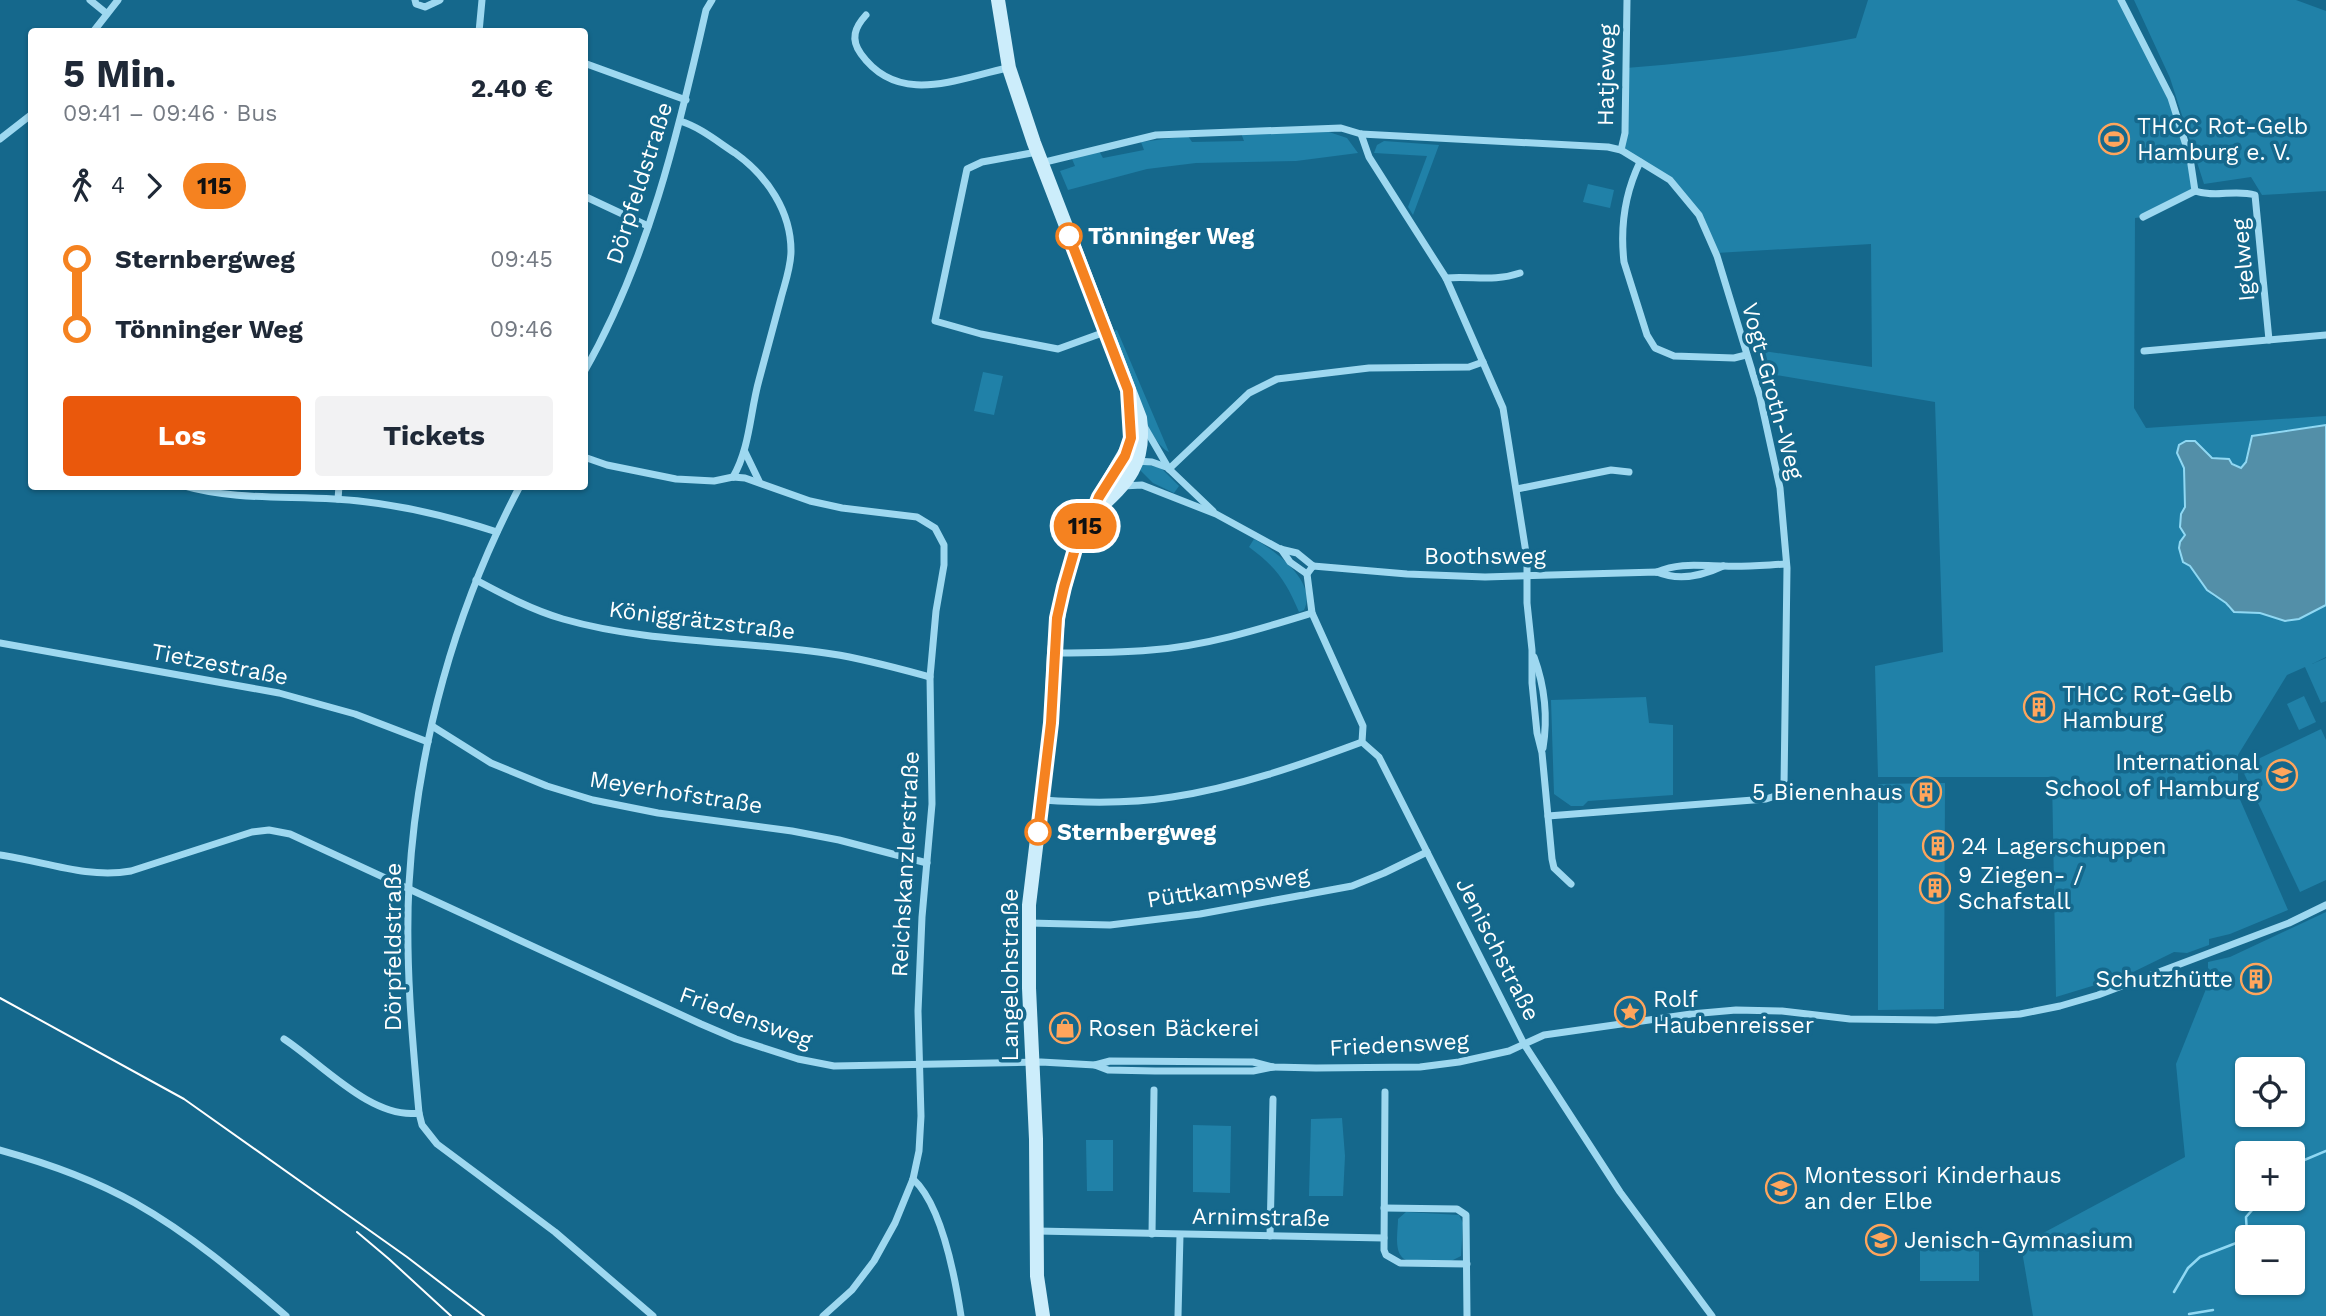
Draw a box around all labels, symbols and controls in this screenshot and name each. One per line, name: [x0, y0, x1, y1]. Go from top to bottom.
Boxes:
street label: Hatjeweg: [1592, 23, 1621, 126]
text: 5 Min.: [63, 52, 176, 96]
text: 2.40 €: [471, 73, 553, 103]
street label: Dörpfeldstraße: [601, 99, 678, 268]
text: 09:41 – 09:46 · Bus: [63, 100, 277, 127]
place label: THCC Rot-Gelb Hamburg e. V.: [2137, 113, 2308, 166]
sports icon: THCC Rot-Gelb Hamburg e. V.: [2097, 122, 2131, 156]
icon: walk: [63, 167, 101, 205]
icon: forward: [135, 167, 173, 205]
text: 4: [111, 172, 125, 199]
text: 115: [197, 172, 232, 200]
street label: Igelweg: [2226, 217, 2261, 303]
marker: Tönninger Weg: [1056, 223, 1082, 249]
place label: Tönninger Weg: [1088, 223, 1254, 250]
text: Sternbergweg: [115, 244, 295, 274]
text: 09:45: [490, 246, 553, 273]
street label: Vogt-Groth-Weg: [1736, 300, 1809, 483]
text: Tönninger Weg: [115, 314, 303, 344]
text: 09:46: [490, 316, 553, 343]
button: Los: [63, 396, 301, 476]
button: Tickets: [315, 396, 553, 476]
line badge: 115: [1045, 503, 1125, 549]
text: 115: [1068, 512, 1102, 540]
street label: Boothsweg: [1424, 543, 1547, 570]
street label: Königgrätzstraße: [607, 596, 797, 645]
street label: Tietzestraße: [149, 638, 291, 691]
place label: THCC Rot-Gelb Hamburg: [2062, 681, 2233, 734]
building icon: THCC Rot-Gelb Hamburg: [2022, 690, 2056, 724]
place label: International School of Hamburg: [2045, 749, 2260, 802]
street label: Reichskanzlerstraße: [886, 750, 925, 978]
school or university icon: International School of Hamburg: [2265, 758, 2299, 792]
street label: Meyerhofstraße: [587, 765, 764, 820]
building icon: 5 Bienenhaus: [1909, 775, 1943, 809]
place label: 5 Bienenhaus: [1752, 779, 1903, 806]
marker: Sternbergweg: [1025, 819, 1051, 845]
place label: Sternbergweg: [1057, 819, 1216, 846]
building icon: 24 Lagerschuppen: [1921, 829, 1955, 863]
place label: 24 Lagerschuppen: [1961, 833, 2167, 860]
street label: Püttkampsweg: [1145, 861, 1312, 914]
place label: 9 Ziegen- / Schafstall: [1958, 862, 2083, 915]
street label: Dörpfeldstraße: [380, 863, 407, 1031]
building icon: 9 Ziegen- / Schafstall: [1918, 871, 1952, 905]
street label: Jenischstraße: [1450, 873, 1545, 1025]
street label: Langelohstraße: [997, 889, 1024, 1061]
building icon: Schutzhütte: [2239, 962, 2273, 996]
place label: Schutzhütte: [2096, 966, 2233, 993]
street label: Friedensweg: [676, 981, 817, 1054]
place label: Rolf Haubenreisser: [1653, 986, 1814, 1039]
place icon: Rolf Haubenreisser: [1613, 995, 1647, 1029]
shop icon: Rosen Bäckerei: [1048, 1011, 1082, 1045]
place label: Rosen Bäckerei: [1088, 1015, 1259, 1042]
street label: Friedensweg: [1329, 1027, 1470, 1062]
map controls: [2235, 1057, 2305, 1295]
button: locate: [2235, 1057, 2305, 1127]
button: +: [2235, 1141, 2305, 1211]
place label: Montessori Kinderhaus an der Elbe: [1804, 1162, 2062, 1215]
school or university icon: Montessori Kinderhaus an der Elbe: [1764, 1171, 1798, 1205]
street label: Arnimstraße: [1192, 1203, 1330, 1232]
school or university icon: Jenisch-Gymnasium: [1864, 1223, 1898, 1257]
button: −: [2235, 1225, 2305, 1295]
place label: Jenisch-Gymnasium: [1904, 1227, 2133, 1254]

